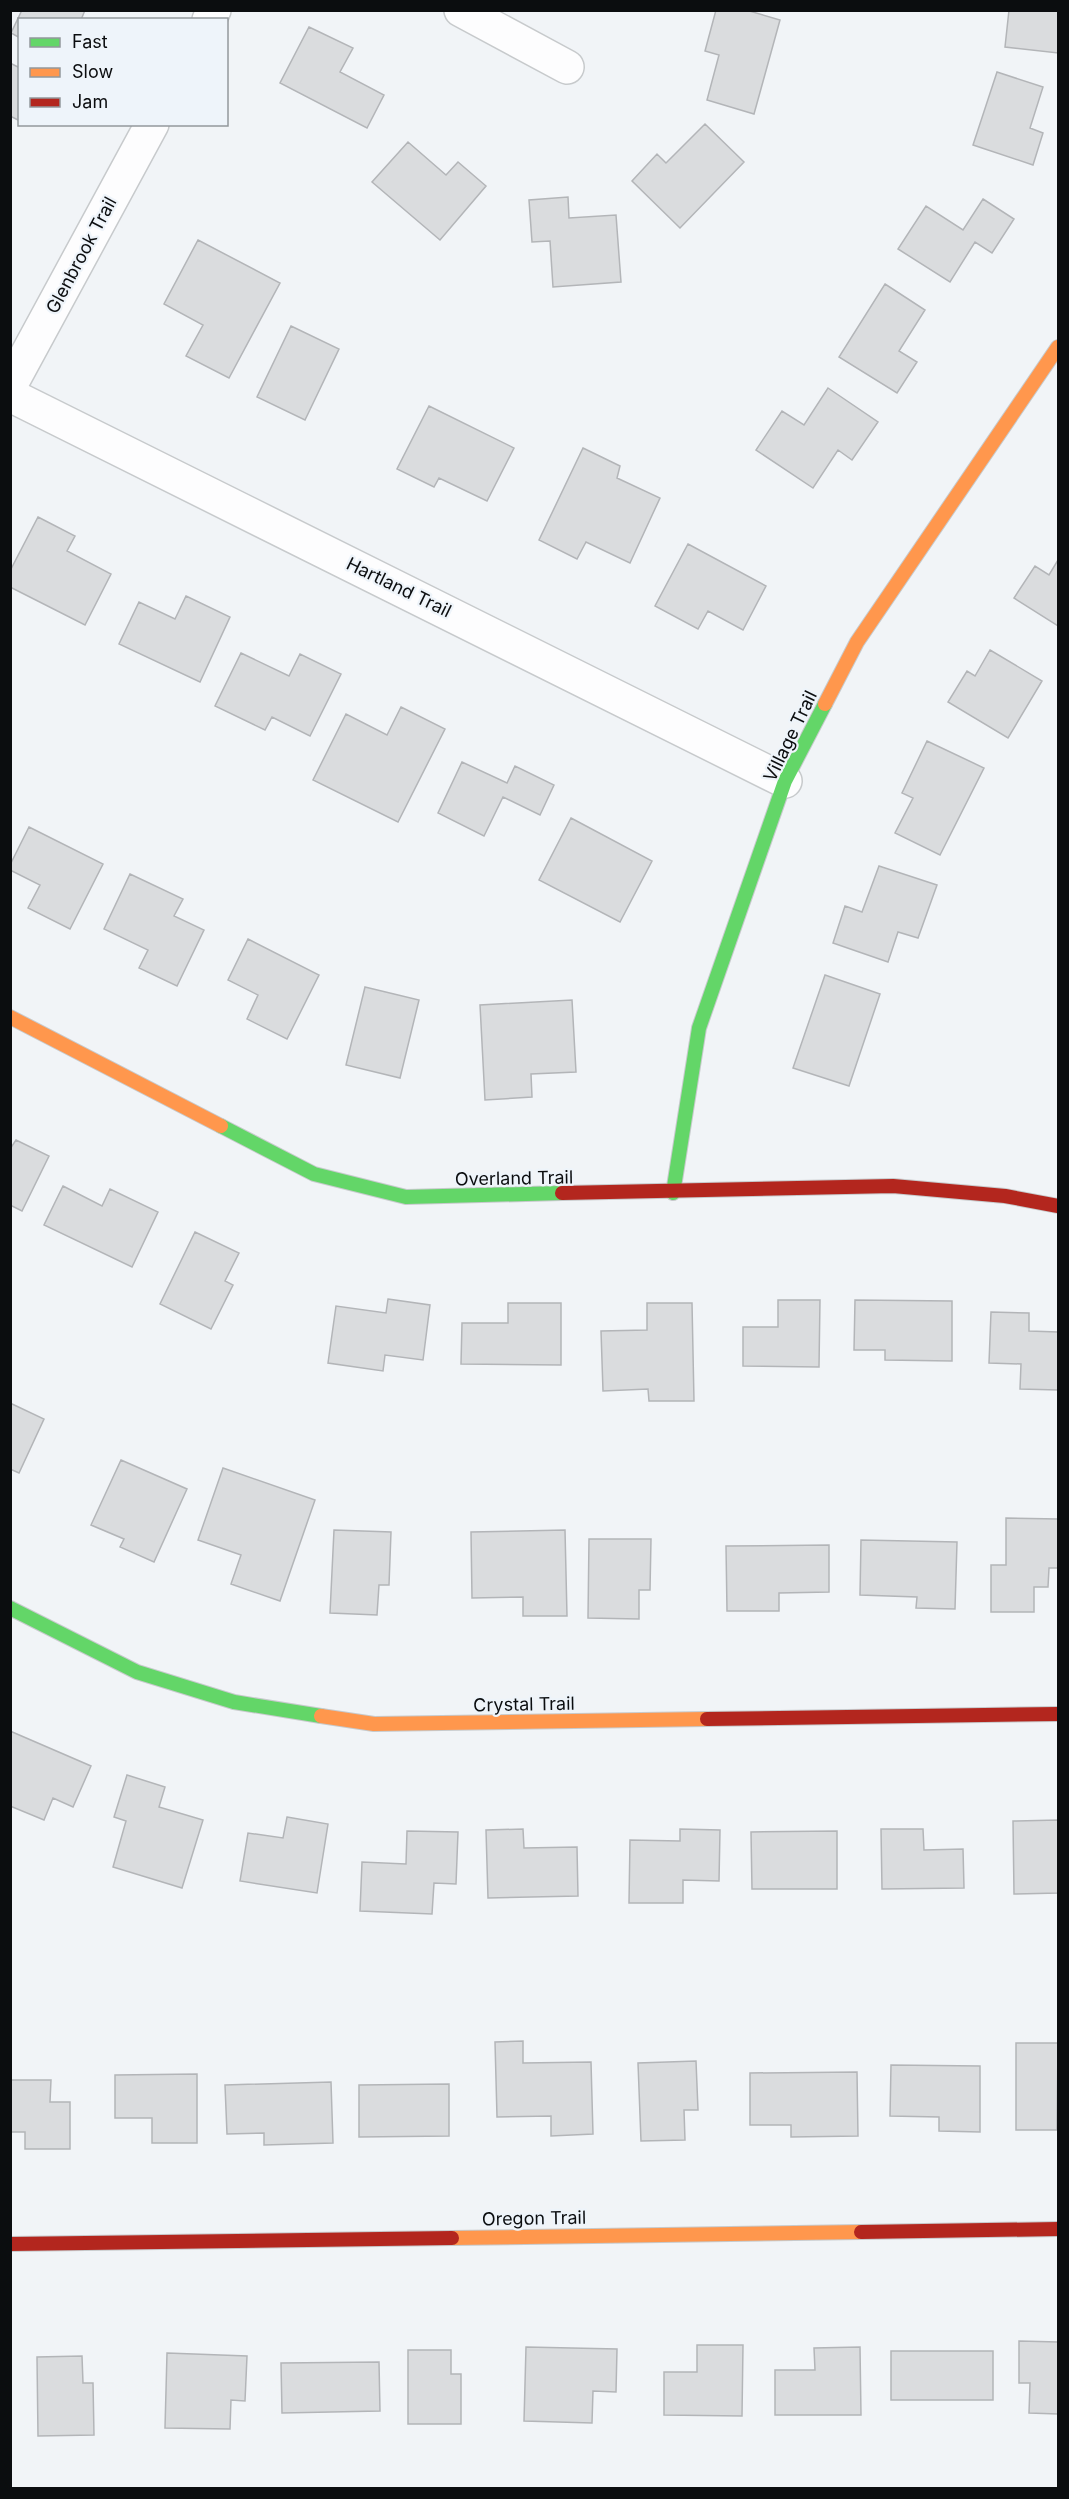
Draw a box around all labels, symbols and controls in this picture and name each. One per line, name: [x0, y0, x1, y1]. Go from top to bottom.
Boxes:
legend: [18, 18, 228, 126]
text: Fast: [72, 31, 108, 52]
text: Slow: [72, 61, 113, 82]
text: Jam: [72, 91, 108, 112]
street label: Glenbrook Trail: [41, 193, 121, 317]
street label: Hartland Trail: [343, 553, 455, 621]
street label: Village Trail: [759, 687, 821, 785]
street label: Overland Trail: [455, 1166, 573, 1190]
street label: Crystal Trail: [473, 1693, 575, 1715]
street label: Oregon Trail: [482, 2207, 586, 2229]

